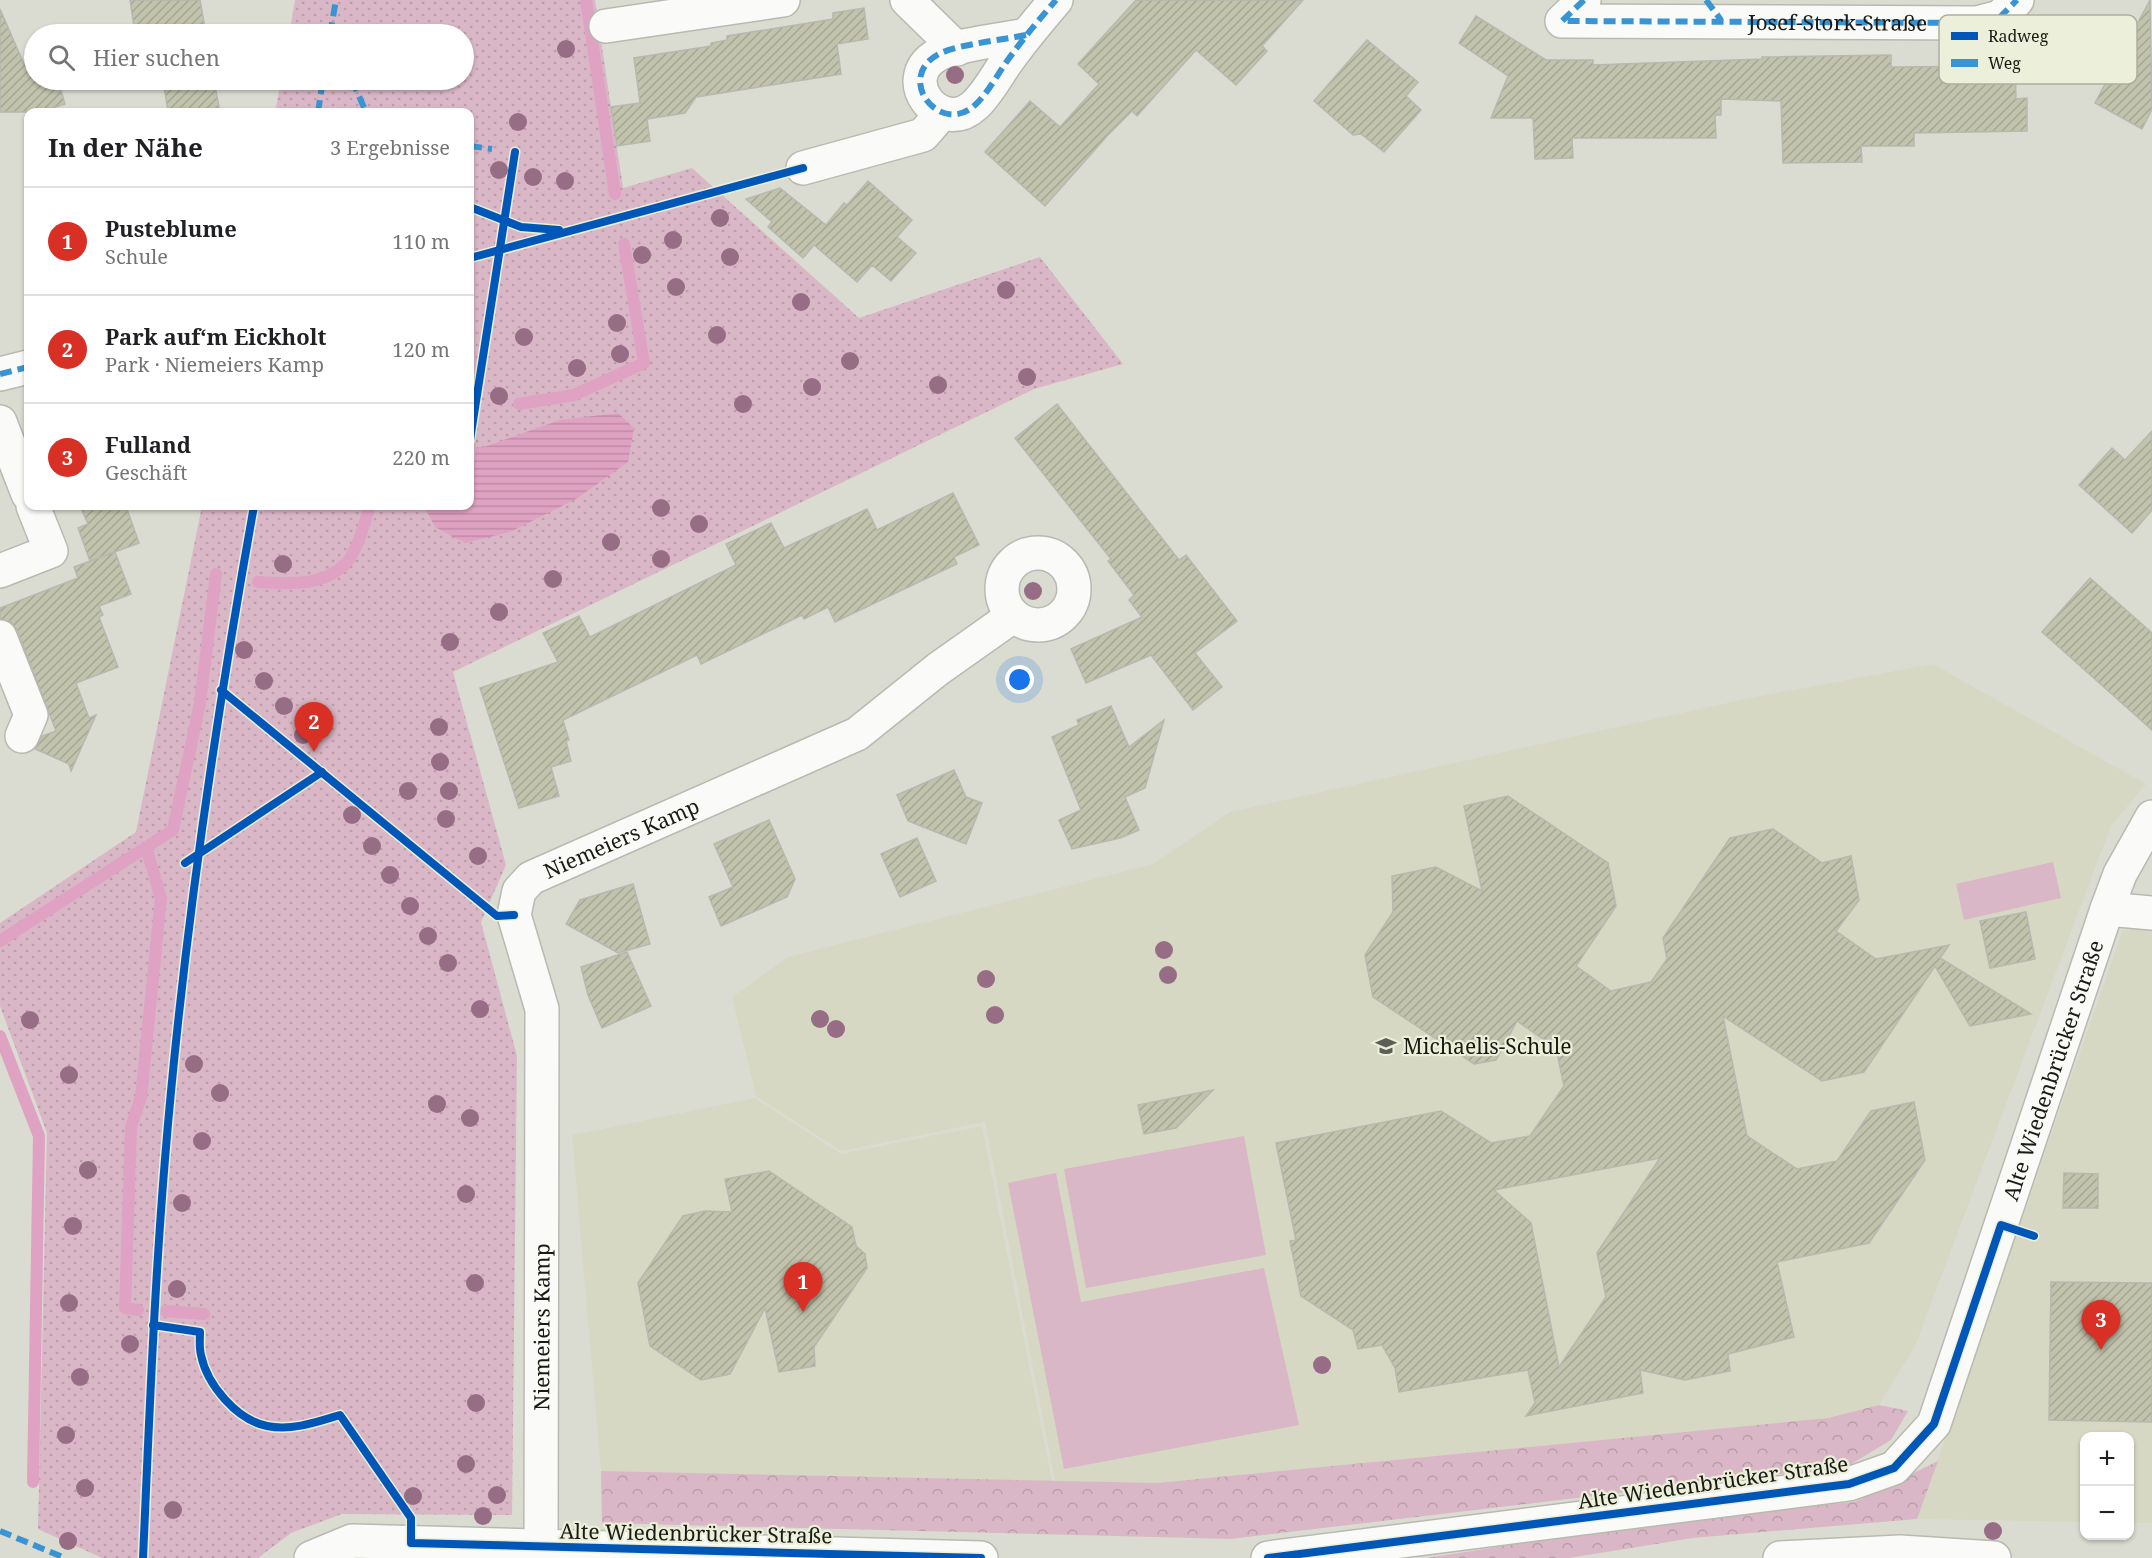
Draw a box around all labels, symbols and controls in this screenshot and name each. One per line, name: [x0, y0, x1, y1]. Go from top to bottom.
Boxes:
street label: Josef-Stork-Straße: [1747, 8, 1927, 37]
legend: [1939, 15, 2137, 84]
search box: [24, 24, 474, 90]
text: Radweg: [1988, 25, 2049, 47]
icon: search: [45, 41, 78, 74]
text: Hier suchen: [93, 42, 220, 72]
text: Weg: [1988, 52, 2021, 74]
text: In der Nähe: [48, 129, 203, 165]
text: 3 Ergebnisse: [330, 134, 450, 161]
text: Pusteblume: [105, 213, 237, 243]
text: 1: [62, 228, 73, 255]
text: 110 m: [392, 228, 450, 255]
text: Schule: [105, 243, 168, 270]
text: Park auf‘m Eickholt: [105, 321, 326, 351]
text: 2: [62, 336, 73, 363]
text: 120 m: [392, 336, 450, 363]
text: Park · Niemeiers Kamp: [105, 351, 324, 378]
text: Fulland: [105, 429, 191, 459]
text: 3: [62, 444, 73, 471]
text: 220 m: [392, 444, 450, 471]
text: Geschäft: [105, 459, 187, 486]
your location: [1005, 665, 1034, 694]
pin: 2: [294, 702, 334, 752]
street label: Niemeiers Kamp: [539, 792, 703, 885]
street label: Alte Wiedenbrücker Straße: [1996, 936, 2110, 1204]
place label: Michaelis-Schule: [1403, 1032, 1572, 1060]
school or university icon: Michaelis-Schule: [1374, 1034, 1398, 1058]
street label: Niemeiers Kamp: [527, 1243, 556, 1411]
pin: 1: [784, 1262, 822, 1312]
pin: 3: [2082, 1300, 2120, 1350]
map controls: [2080, 1432, 2134, 1540]
button: +: [2080, 1432, 2134, 1486]
street label: Alte Wiedenbrücker Straße: [1576, 1449, 1850, 1515]
button: −: [2080, 1486, 2134, 1540]
street label: Alte Wiedenbrücker Straße: [559, 1517, 833, 1549]

